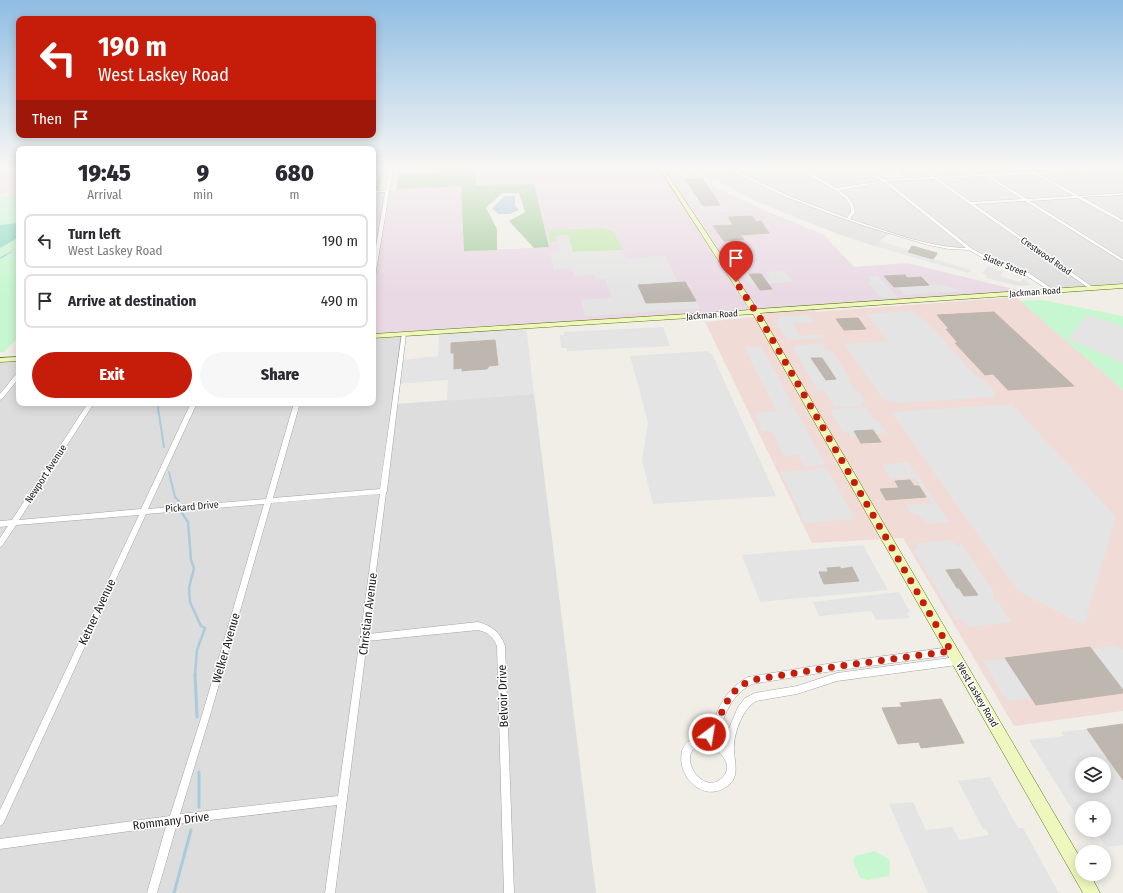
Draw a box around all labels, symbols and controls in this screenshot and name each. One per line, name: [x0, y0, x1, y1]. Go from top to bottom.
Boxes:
text: 190 m: [98, 30, 167, 63]
icon: left: [32, 32, 84, 84]
text: West Laskey Road: [98, 64, 229, 86]
icon: arrive: [70, 108, 92, 130]
text: Then: [32, 110, 62, 128]
text: 19:45: [78, 159, 131, 187]
text: 9: [197, 159, 209, 187]
text: 680: [275, 159, 314, 187]
text: Arrival: [87, 187, 122, 202]
text: min: [193, 187, 213, 202]
text: m: [290, 187, 300, 202]
text: Turn left: [68, 225, 121, 243]
icon: left: [34, 230, 56, 252]
text: 190 m: [322, 232, 358, 250]
street label: Crestwood Road: [1019, 235, 1073, 277]
pin: [719, 241, 753, 282]
text: West Laskey Road: [68, 243, 163, 258]
icon: arrive: [725, 247, 747, 269]
street label: Slater Street: [982, 252, 1028, 278]
street label: Jackman Road: [1009, 285, 1061, 299]
icon: arrive: [34, 290, 56, 312]
text: Arrive at destination: [68, 292, 196, 310]
text: 490 m: [321, 292, 358, 310]
street label: Jackman Road: [686, 308, 738, 322]
button: Exit: [32, 352, 192, 398]
button: Share: [200, 352, 360, 398]
street label: Newport Avenue: [23, 442, 69, 505]
street label: Pickard Drive: [165, 499, 219, 515]
street label: Christian Avenue: [356, 572, 380, 656]
street label: Ketner Avenue: [76, 577, 118, 647]
street label: Welker Avenue: [209, 611, 243, 685]
street label: West Laskey Road: [954, 661, 1000, 729]
street label: Belvoir Drive: [495, 664, 511, 728]
position arrow: [688, 713, 730, 755]
map controls: [1075, 757, 1111, 881]
button: layers: [1075, 757, 1111, 793]
button: +: [1075, 801, 1111, 837]
street label: Rommany Drive: [132, 809, 210, 833]
button: −: [1075, 845, 1111, 881]

